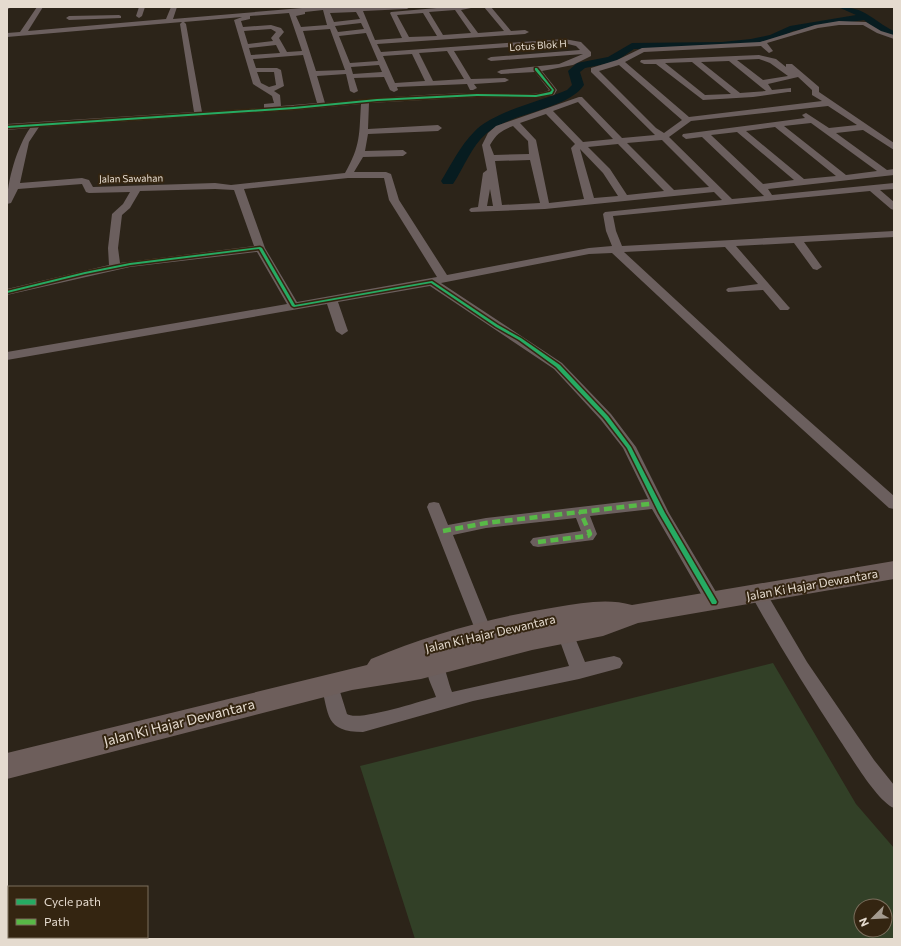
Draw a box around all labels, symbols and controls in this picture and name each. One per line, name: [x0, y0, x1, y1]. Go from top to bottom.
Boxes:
street label: Lotus Blok H: [509, 37, 567, 53]
street label: Jalan Sawahan: [99, 171, 163, 185]
street label: Jalan Ki Hajar Dewantara: [745, 566, 879, 603]
street label: Jalan Ki Hajar Dewantara: [424, 611, 557, 656]
street label: Jalan Ki Hajar Dewantara: [102, 695, 256, 749]
legend: [8, 886, 148, 938]
text: Cycle path: [44, 894, 101, 908]
north arrow: [853, 898, 893, 938]
text: Path: [44, 914, 70, 928]
text: N: [856, 916, 871, 929]

